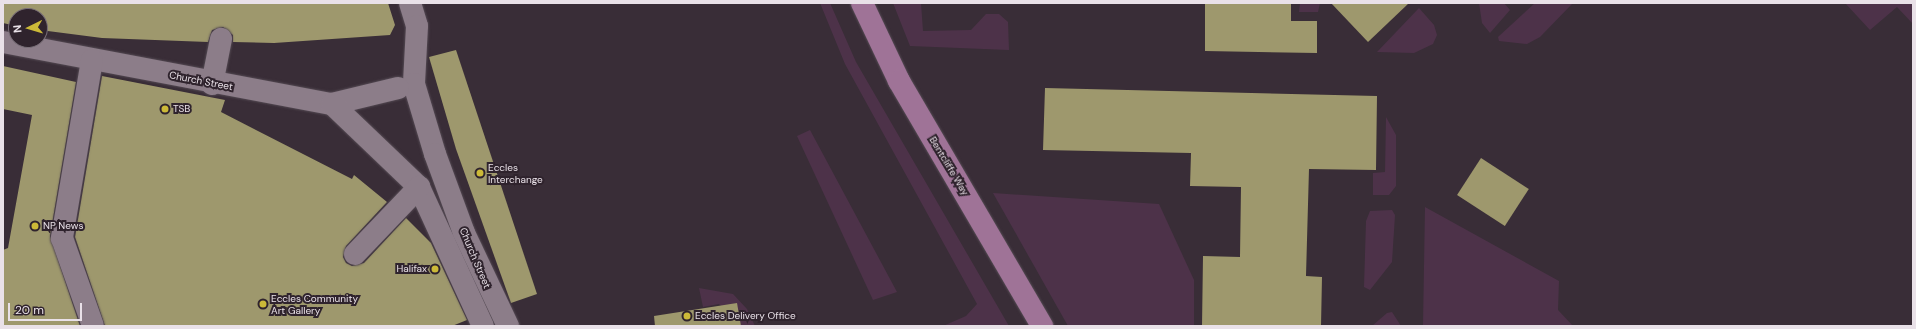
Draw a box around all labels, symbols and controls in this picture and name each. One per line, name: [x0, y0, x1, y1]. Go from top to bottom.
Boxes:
north arrow: [8, 8, 48, 48]
text: N: [10, 24, 24, 34]
street label: Church Street: [168, 69, 234, 93]
place label: TSB: [173, 103, 190, 115]
marker: TSB: [160, 104, 170, 114]
street label: Bentcliffe Way: [927, 134, 971, 198]
place label: Eccles Interchange: [488, 161, 543, 184]
marker: Eccles Interchange: [475, 168, 485, 178]
place label: NP News: [43, 220, 83, 232]
marker: NP News: [30, 221, 40, 231]
street label: Church Street: [457, 226, 493, 290]
place label: Halifax: [397, 263, 427, 275]
marker: Halifax: [430, 264, 440, 274]
place label: Eccles Community Art Gallery: [271, 292, 358, 316]
scale bar: [10, 295, 84, 321]
marker: Eccles Community Art Gallery: [258, 299, 268, 309]
text: 20 m: [15, 302, 44, 318]
place label: Eccles Delivery Office: [695, 310, 796, 322]
marker: Eccles Delivery Office: [682, 311, 692, 321]

